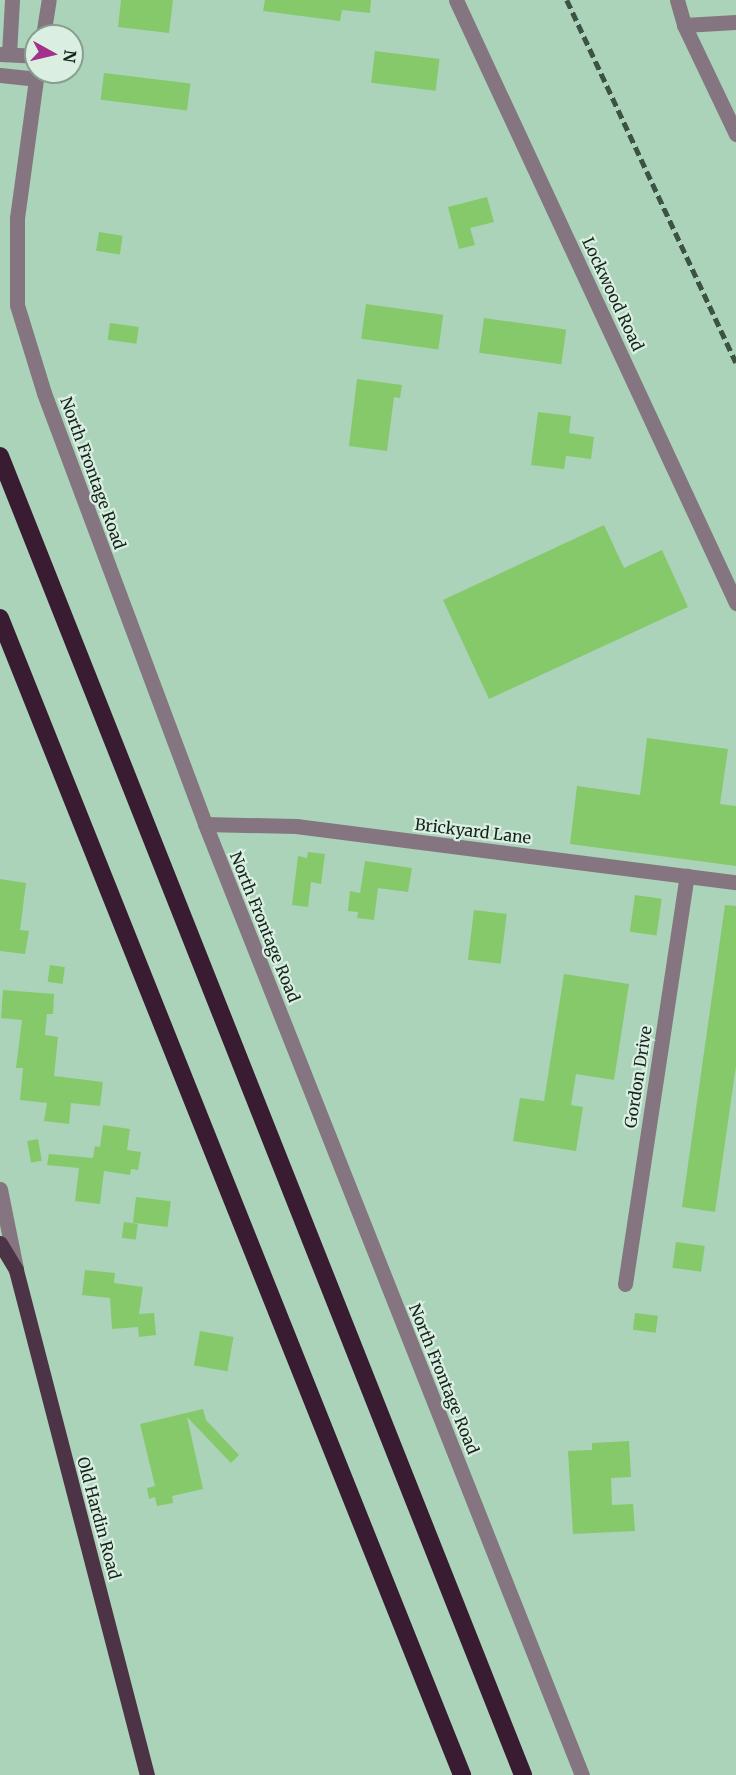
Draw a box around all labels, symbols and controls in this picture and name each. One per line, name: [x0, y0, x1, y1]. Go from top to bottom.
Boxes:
north arrow: [24, 24, 84, 84]
text: N: [59, 49, 81, 64]
street label: Lockwood Road: [578, 234, 648, 354]
street label: North Frontage Road: [57, 394, 129, 552]
street label: Brickyard Lane: [414, 814, 532, 848]
street label: North Frontage Road: [226, 849, 304, 1005]
street label: Gordon Drive: [620, 1025, 656, 1129]
street label: North Frontage Road: [405, 1301, 483, 1457]
street label: Old Hardin Road: [73, 1455, 125, 1581]

